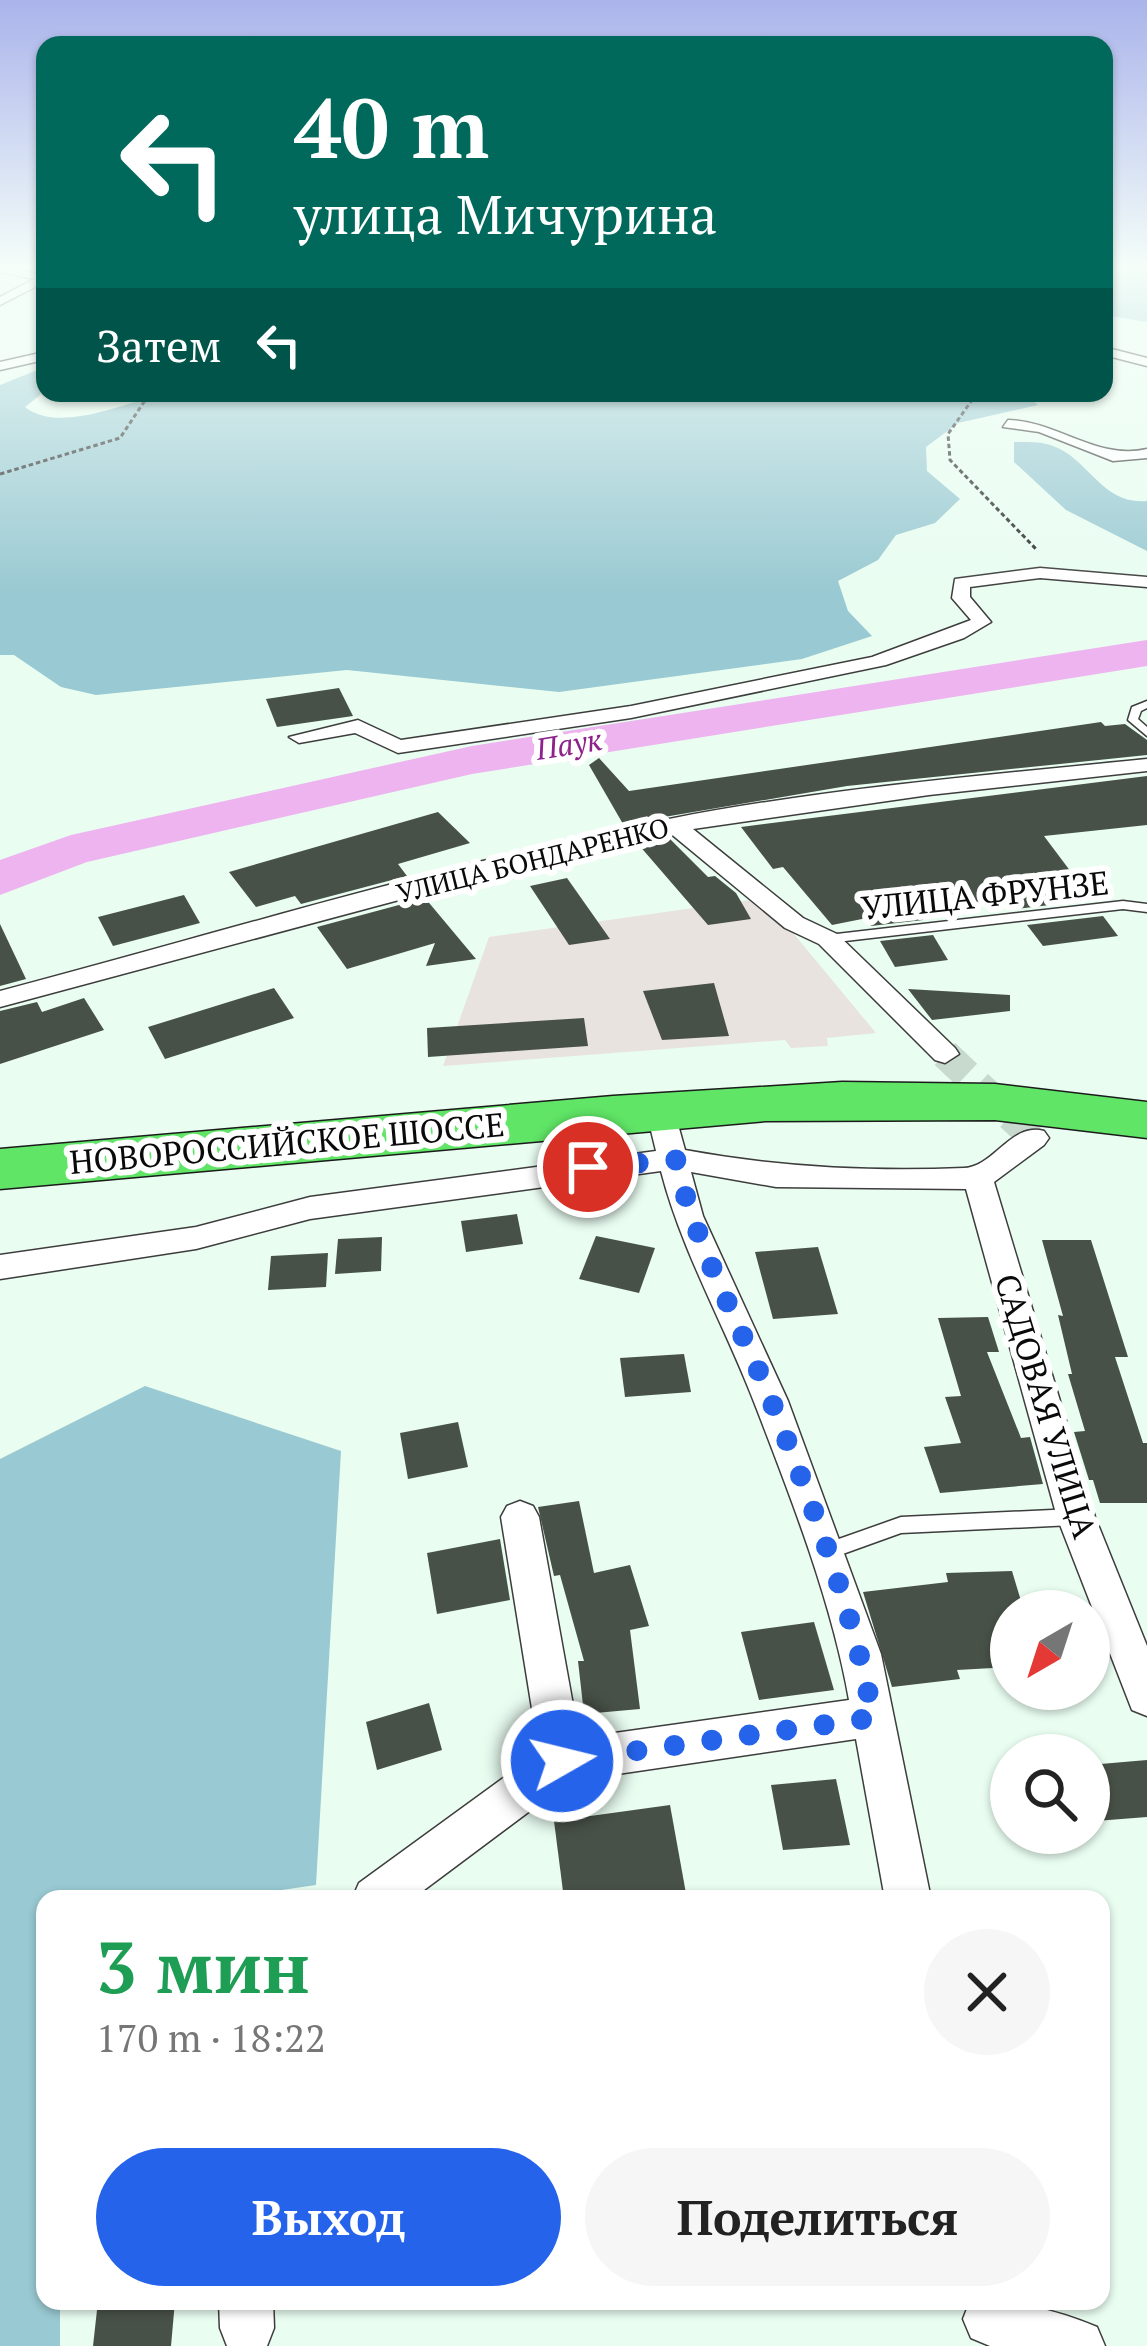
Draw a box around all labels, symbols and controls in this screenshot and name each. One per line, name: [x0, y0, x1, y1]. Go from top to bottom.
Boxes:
text: 40 m: [294, 71, 489, 182]
icon: left: [96, 84, 252, 240]
text: улица Мичурина: [294, 178, 717, 249]
icon: left: [246, 312, 312, 378]
text: Затем: [96, 315, 222, 375]
water label: Паук: [532, 719, 605, 769]
street label: УЛИЦА БОНДАРЕНКО: [393, 809, 673, 911]
street label: УЛИЦА ФРУНЗЕ: [859, 860, 1111, 929]
street label: НОВОРОССИЙСКОЕ ШОССЕ: [68, 1102, 506, 1183]
pin: [537, 1116, 639, 1218]
icon: arrive: [555, 1134, 621, 1200]
street label: САДОВАЯ УЛИЦА: [986, 1268, 1107, 1544]
north arrow: [990, 1590, 1110, 1710]
map controls: [990, 1590, 1110, 1854]
position arrow: [499, 1698, 625, 1824]
button: search: [990, 1734, 1110, 1854]
text: 3 мин: [96, 1918, 310, 2014]
button: close: [924, 1929, 1050, 2055]
text: 170 m · 18:22: [96, 2011, 326, 2063]
button: Выход: [96, 2148, 561, 2286]
button: Поделиться: [585, 2148, 1050, 2286]

